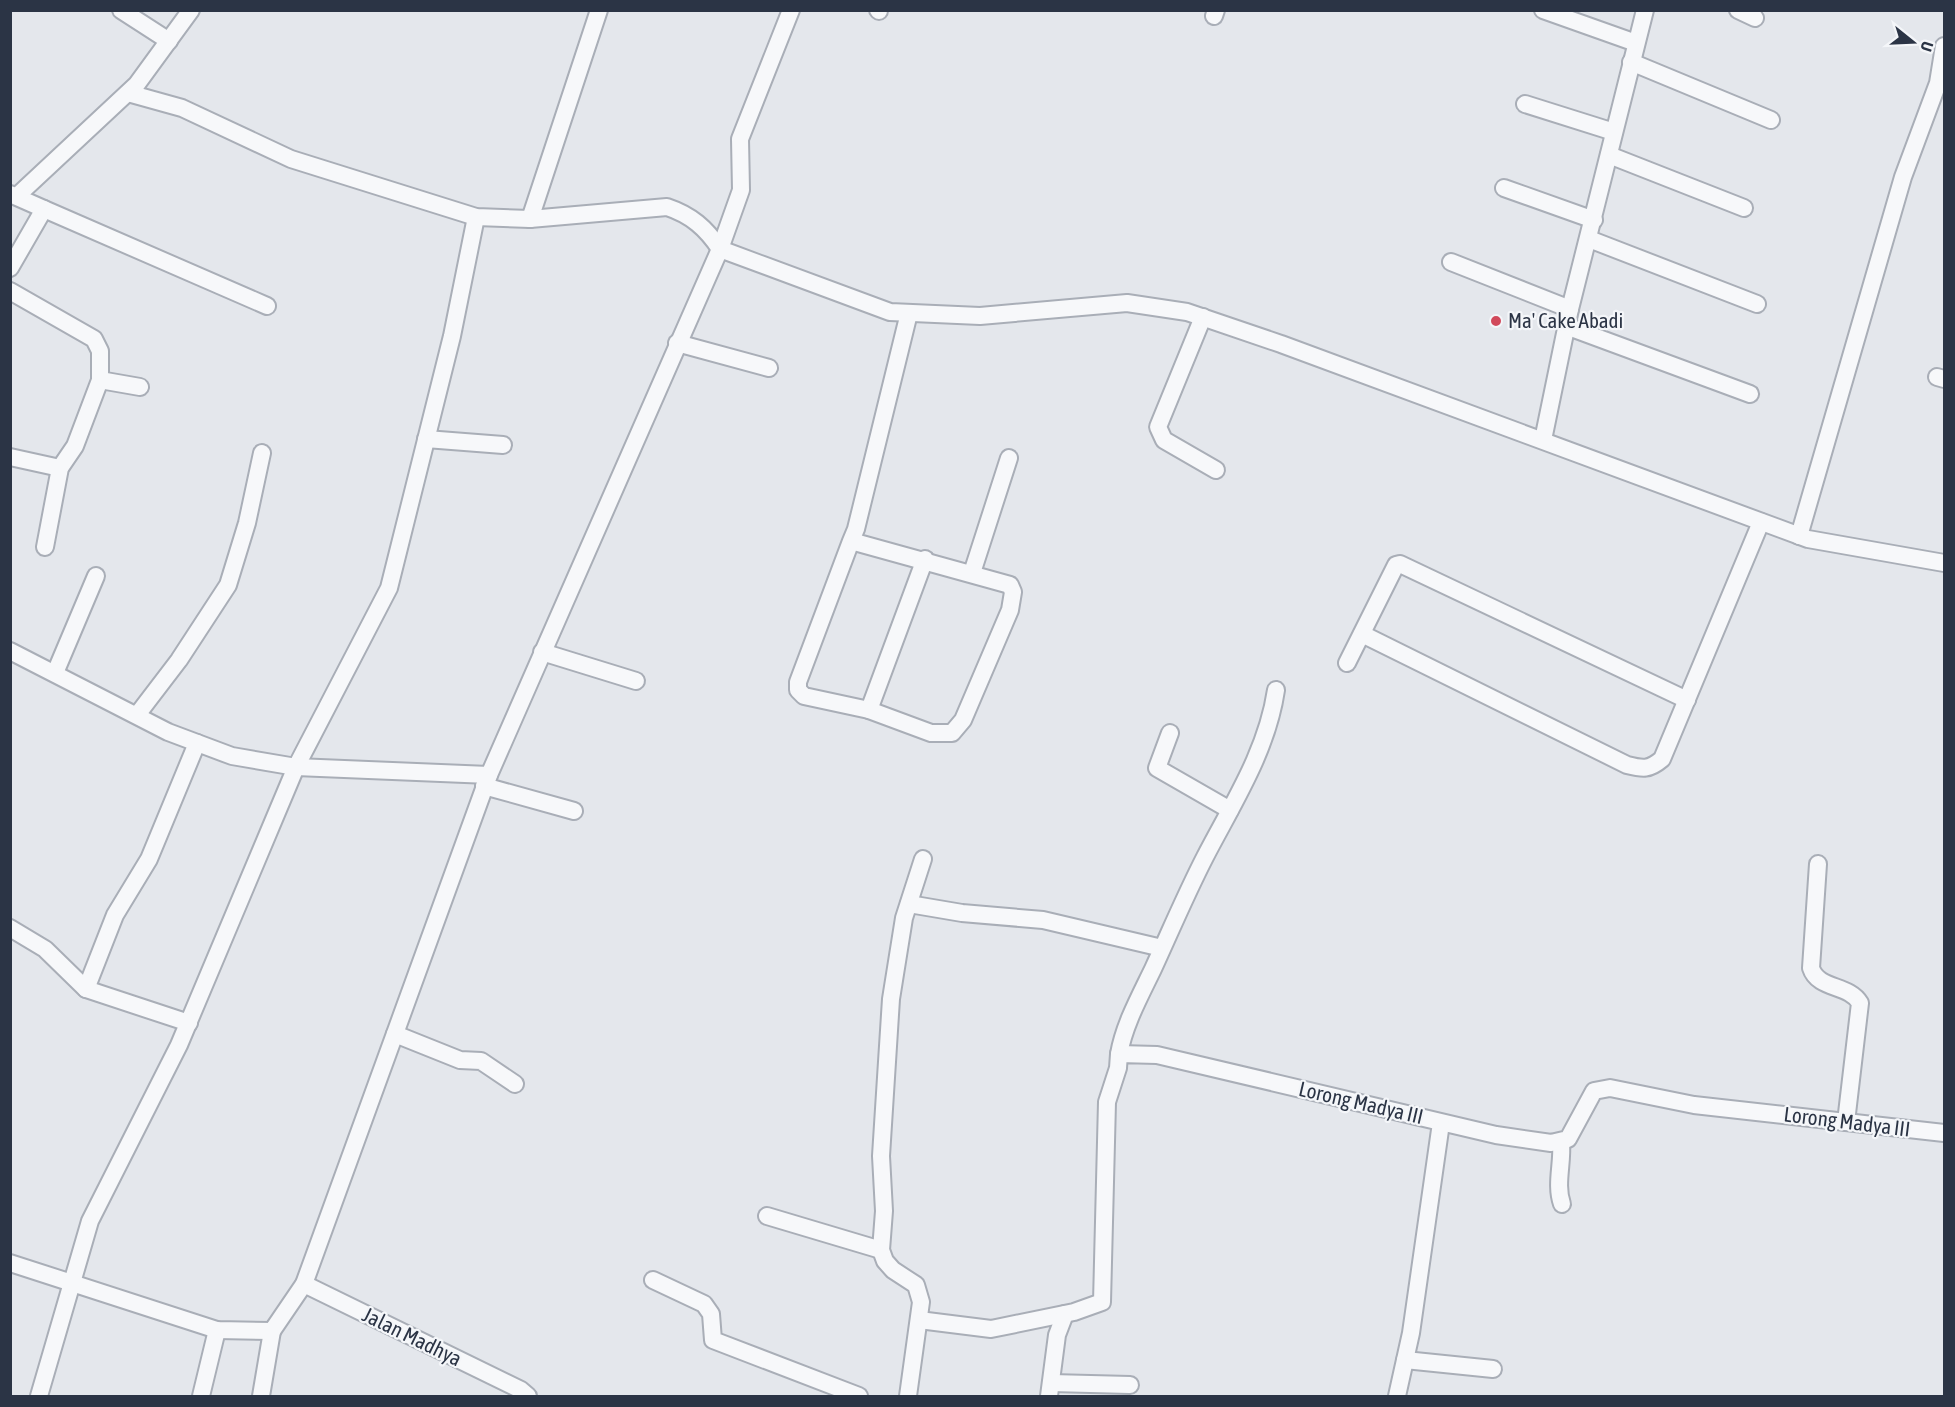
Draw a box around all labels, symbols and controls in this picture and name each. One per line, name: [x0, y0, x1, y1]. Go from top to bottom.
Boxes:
north arrow: [1883, 12, 1943, 72]
text: U: [1917, 39, 1937, 54]
place label: Ma' Cake Abadi: [1508, 308, 1623, 332]
marker: Ma' Cake Abadi: [1489, 314, 1503, 328]
street label: Lorong Madya III: [1297, 1076, 1426, 1128]
street label: Lorong Madya III: [1783, 1101, 1912, 1141]
street label: Jalan Madhya: [359, 1302, 466, 1370]

